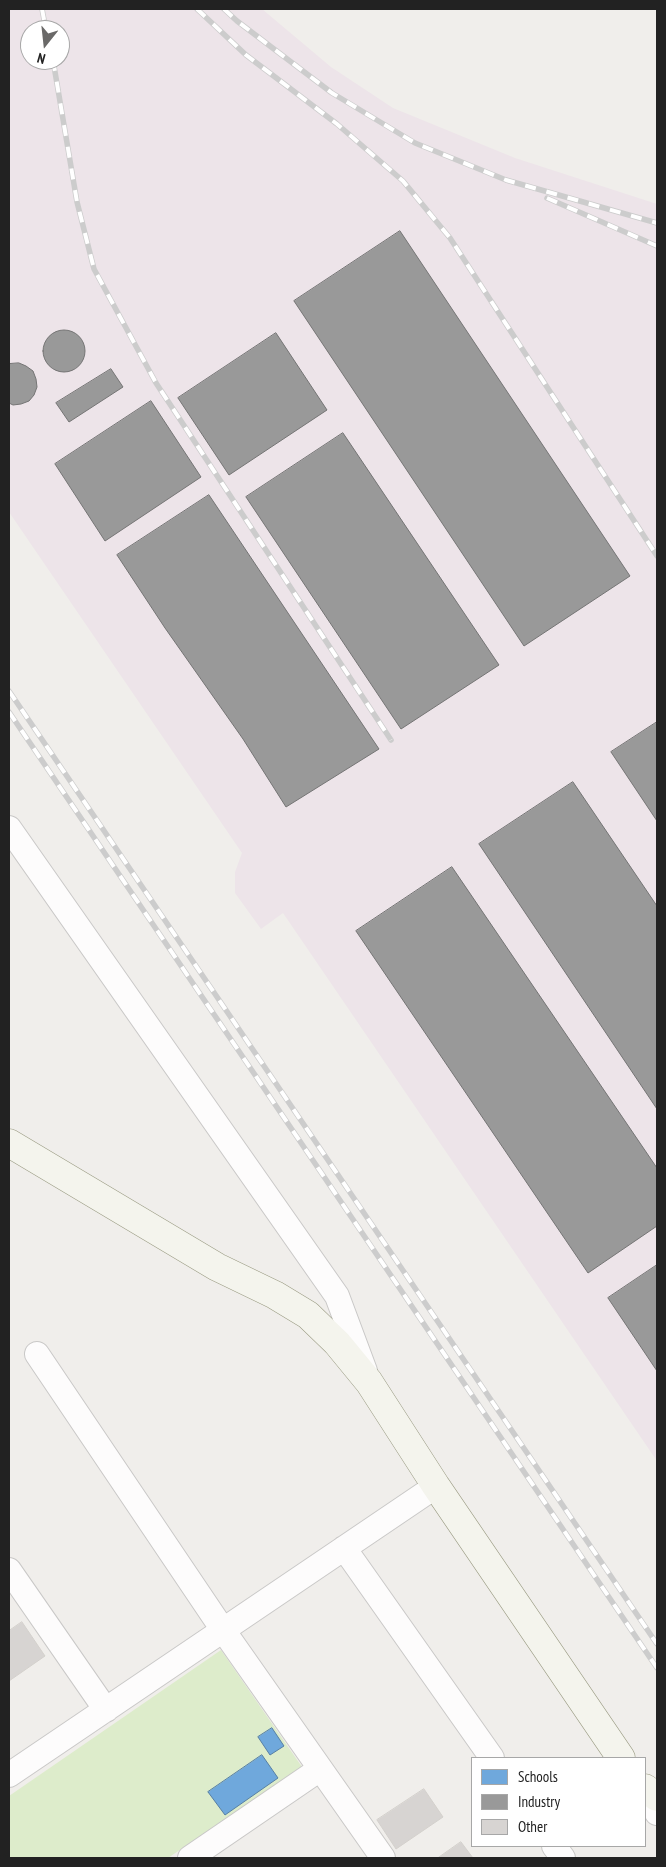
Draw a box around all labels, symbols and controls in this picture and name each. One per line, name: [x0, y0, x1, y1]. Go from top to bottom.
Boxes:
north arrow: [20, 20, 70, 70]
text: N: [35, 49, 47, 68]
legend: [471, 1757, 646, 1847]
text: Schools: [518, 1767, 558, 1786]
text: Industry: [518, 1792, 560, 1811]
text: Other: [518, 1817, 547, 1836]

